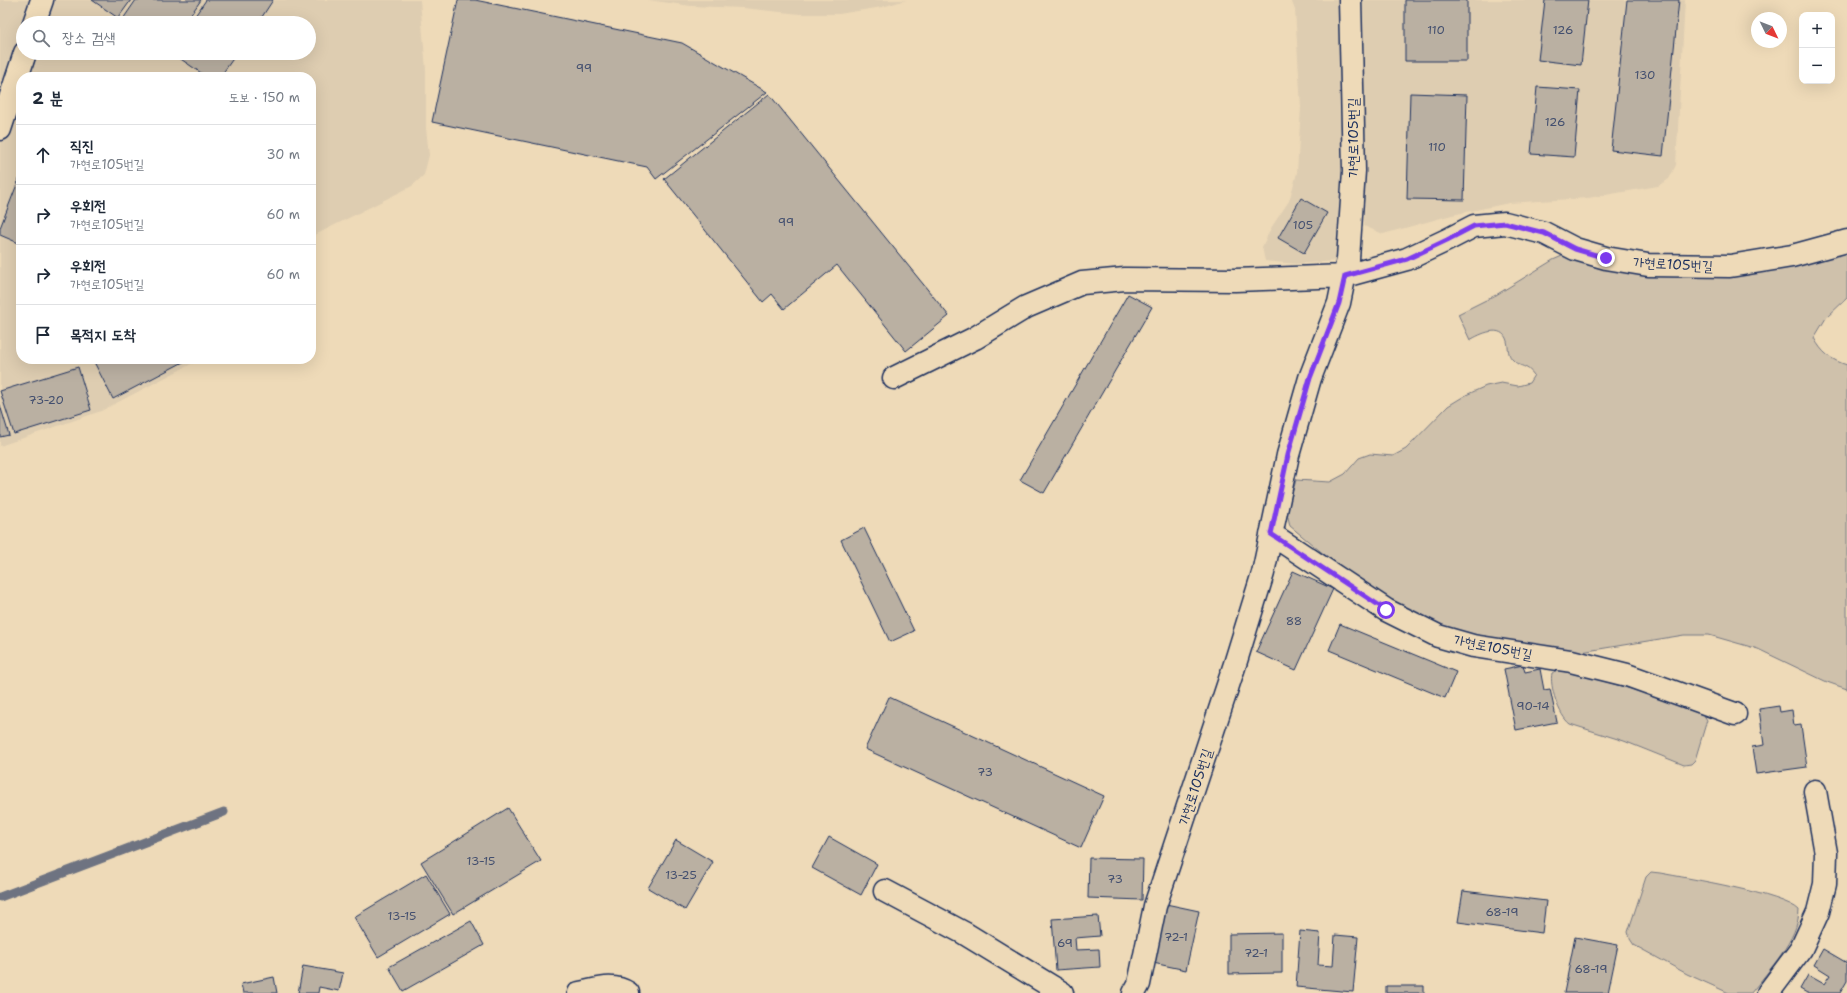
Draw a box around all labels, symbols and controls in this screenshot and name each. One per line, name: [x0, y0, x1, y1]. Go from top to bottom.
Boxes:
north arrow: [1751, 12, 1787, 48]
map controls: [1799, 12, 1835, 84]
button: +: [1799, 12, 1835, 48]
search box: [16, 16, 316, 60]
house number: 110: [1427, 22, 1445, 38]
house number: 126: [1553, 22, 1573, 38]
icon: search: [30, 27, 52, 49]
text: 장소 검색: [62, 28, 115, 48]
button: −: [1799, 48, 1835, 84]
house number: 99: [576, 60, 592, 76]
house number: 130: [1634, 67, 1656, 83]
text: 2 분: [32, 87, 63, 109]
text: 도보 · 150 m: [229, 89, 300, 106]
street label: 가현로105번길: [1344, 97, 1362, 178]
house number: 126: [1545, 114, 1565, 130]
text: 직진: [70, 136, 94, 156]
house number: 110: [1428, 139, 1446, 155]
icon: ahead: [32, 144, 54, 166]
text: 30 m: [266, 146, 300, 163]
text: 가현로105번길: [70, 156, 144, 173]
text: 우회전: [70, 196, 106, 216]
icon: right: [32, 204, 54, 226]
text: 60 m: [267, 206, 300, 223]
house number: 99: [778, 214, 794, 230]
text: 가현로105번길: [70, 216, 144, 233]
house number: 105: [1293, 217, 1313, 233]
route end: [1597, 249, 1615, 267]
street label: 가현로105번길: [1633, 253, 1714, 275]
text: 우회전: [70, 256, 106, 276]
icon: right: [32, 264, 54, 286]
text: 60 m: [267, 266, 300, 283]
text: 가현로105번길: [70, 276, 144, 293]
icon: arrive: [32, 324, 54, 346]
text: 목적지 도착: [70, 325, 136, 345]
house number: 73-20: [28, 392, 64, 408]
route start: [1377, 601, 1395, 619]
house number: 88: [1286, 613, 1302, 629]
street label: 가현로105번길: [1452, 631, 1535, 664]
house number: 90-14: [1516, 698, 1550, 714]
street label: 가현로105번길: [1174, 745, 1216, 828]
house number: 73: [977, 764, 993, 780]
house number: 13-15: [467, 853, 495, 869]
house number: 13-25: [665, 867, 697, 883]
house number: 73: [1107, 871, 1123, 887]
house number: 68-19: [1485, 904, 1519, 920]
house number: 13-15: [388, 908, 416, 924]
house number: 72-1: [1164, 929, 1188, 945]
house number: 69: [1057, 935, 1073, 951]
house number: 72-1: [1244, 945, 1268, 961]
house number: 68-19: [1574, 961, 1608, 977]

